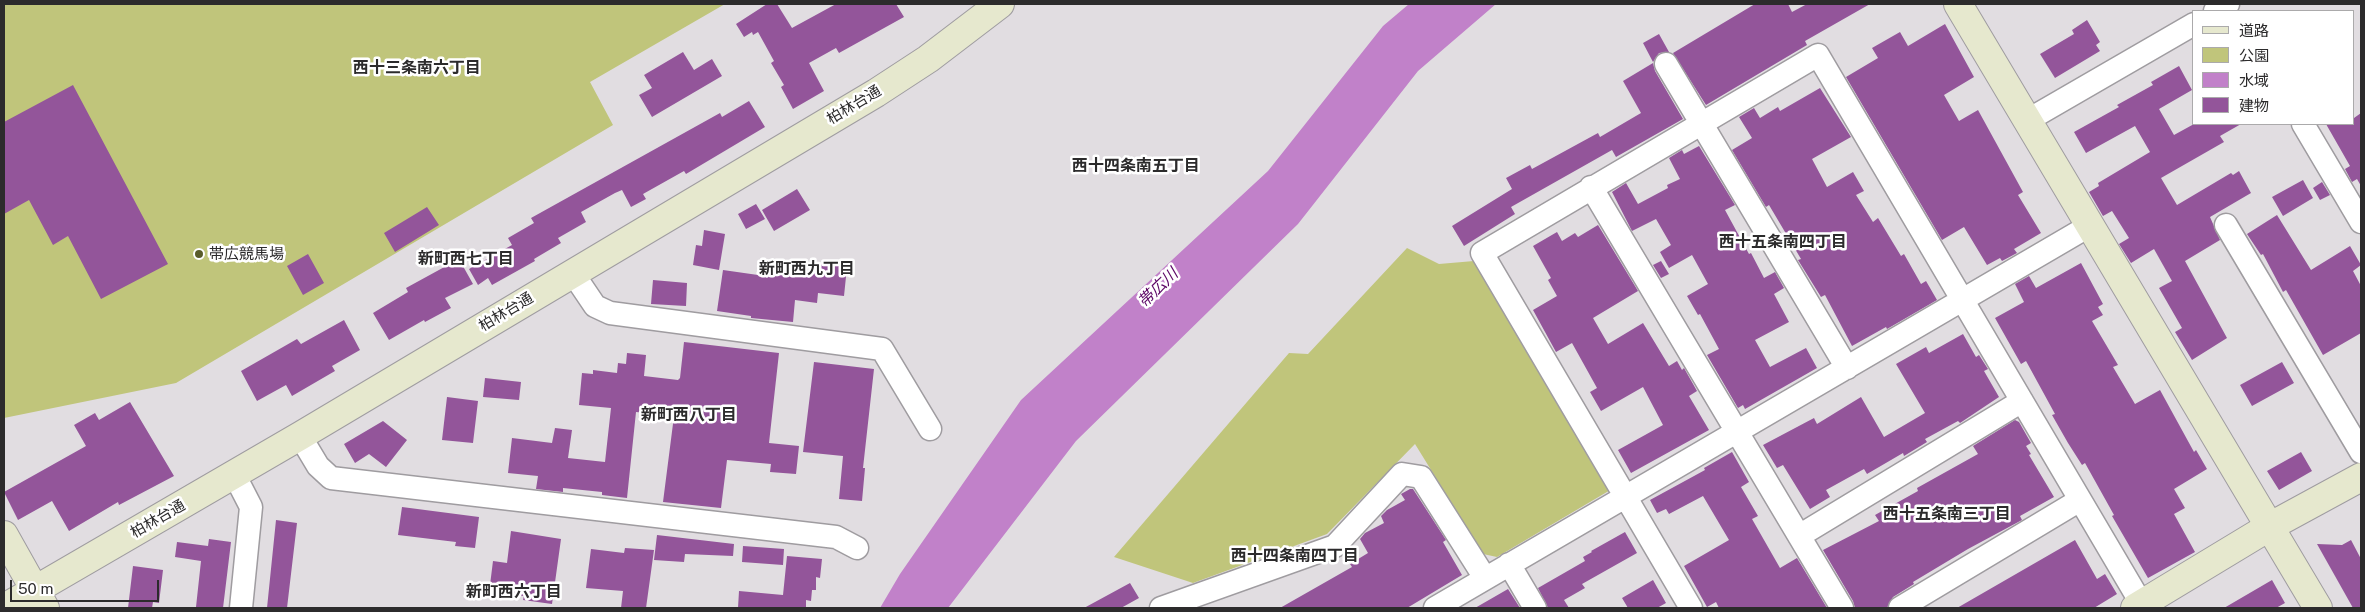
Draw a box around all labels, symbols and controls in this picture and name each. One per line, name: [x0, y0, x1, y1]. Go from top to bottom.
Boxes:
legend: [2192, 10, 2355, 125]
text: 道路: [2239, 22, 2269, 39]
text: 公園: [2239, 47, 2269, 64]
district label: 西十三条南六丁目: [353, 58, 481, 78]
text: 水域: [2239, 72, 2269, 89]
street label: 柏林台通: [824, 82, 884, 128]
text: 建物: [2239, 97, 2269, 114]
district label: 西十四条南五丁目: [1072, 156, 1200, 176]
district label: 西十五条南四丁目: [1719, 232, 1847, 252]
place label: 帯広競馬場: [209, 245, 284, 263]
marker: 帯広競馬場: [193, 248, 205, 260]
district label: 新町西七丁目: [418, 249, 514, 269]
district label: 新町西九丁目: [759, 259, 855, 279]
water label: 帯広川: [1134, 264, 1182, 312]
street label: 柏林台通: [476, 289, 536, 335]
district label: 新町西八丁目: [641, 405, 737, 425]
street label: 柏林台通: [128, 496, 188, 542]
district label: 西十五条南三丁目: [1883, 504, 2011, 524]
district label: 西十四条南四丁目: [1231, 546, 1359, 566]
scale bar: [12, 570, 161, 602]
text: 50 m: [18, 580, 53, 597]
district label: 新町西六丁目: [466, 582, 562, 602]

